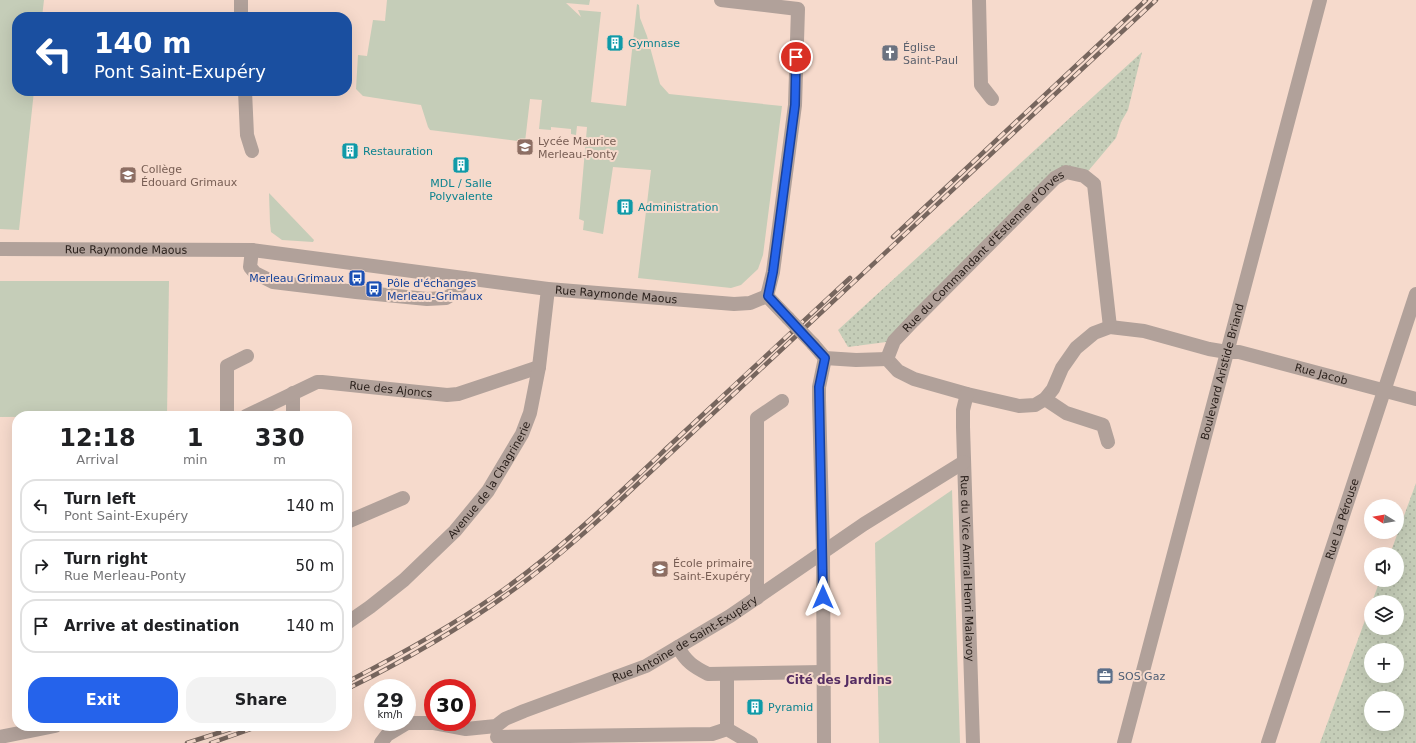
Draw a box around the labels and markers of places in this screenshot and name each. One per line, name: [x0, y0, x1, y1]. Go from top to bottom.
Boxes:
building icon: Gymnase: [605, 33, 625, 53]
place label: Gymnase: [628, 37, 680, 50]
pin: [779, 40, 813, 74]
place label: Église Saint-Paul: [903, 41, 958, 67]
church icon: Église Saint-Paul: [880, 43, 900, 63]
place label: Lycée Maurice Merleau-Ponty: [538, 135, 618, 161]
school or university icon: Lycée Maurice Merleau-Ponty: [515, 137, 535, 157]
building icon: Restauration: [340, 141, 360, 161]
place label: Restauration: [363, 145, 433, 158]
building icon: MDL / Salle Polyvalente: [451, 155, 471, 175]
place label: Collège Édouard Grimaux: [141, 163, 238, 189]
school or university icon: Collège Édouard Grimaux: [118, 165, 138, 185]
place label: MDL / Salle Polyvalente: [429, 177, 493, 203]
building icon: Administration: [615, 197, 635, 217]
place label: Administration: [638, 201, 719, 214]
bus stop icon: Merleau Grimaux: [347, 268, 367, 288]
place label: Merleau Grimaux: [249, 272, 344, 285]
place label: Pôle d'échanges Merleau-Grimaux: [387, 277, 483, 303]
bus stop icon: Pôle d'échanges Merleau-Grimaux: [364, 279, 384, 299]
place label: École primaire Saint-Exupéry: [673, 557, 752, 583]
school or university icon: École primaire Saint-Exupéry: [650, 559, 670, 579]
office icon: SOS Gaz: [1095, 666, 1115, 686]
place label: SOS Gaz: [1118, 670, 1165, 683]
building icon: Pyramid: [745, 697, 765, 717]
place label: Pyramid: [768, 701, 813, 714]

